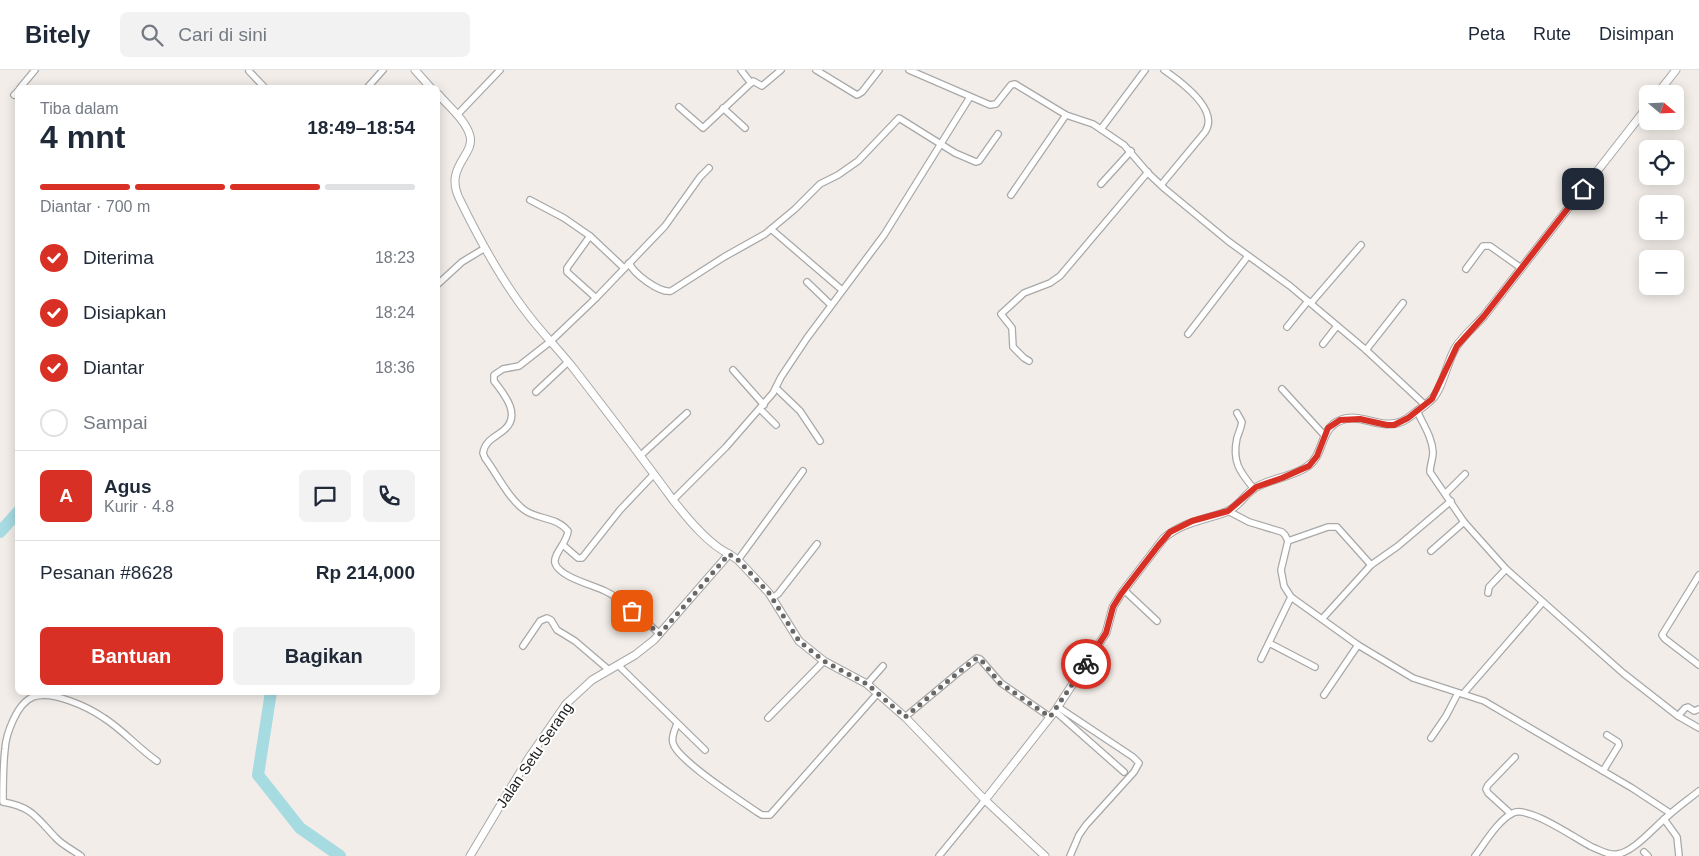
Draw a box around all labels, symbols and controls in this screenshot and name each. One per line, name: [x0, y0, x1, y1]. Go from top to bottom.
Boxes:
search box: [120, 12, 470, 57]
text: Bitely: [25, 21, 90, 48]
icon: search: [138, 21, 166, 49]
text: Cari di sini: [178, 24, 267, 45]
text: Peta: [1468, 24, 1505, 44]
text: Rute: [1533, 24, 1571, 44]
text: Disimpan: [1599, 24, 1674, 44]
north arrow: [1639, 85, 1684, 130]
map controls: [1639, 85, 1684, 295]
text: Tiba dalam: [40, 100, 119, 117]
text: 18:49–18:54: [307, 117, 415, 138]
text: 4 mnt: [40, 119, 125, 155]
button: locate: [1639, 140, 1684, 185]
pin: [1562, 168, 1604, 210]
icon: home: [1569, 175, 1597, 203]
button: +: [1639, 195, 1684, 240]
text: Diantar · 700 m: [40, 198, 150, 215]
icon: check: [40, 244, 68, 272]
text: Diterima: [83, 247, 154, 268]
text: 18:23: [375, 249, 415, 266]
button: −: [1639, 250, 1684, 295]
icon: check: [40, 299, 68, 327]
text: Disiapkan: [83, 302, 166, 323]
text: 18:24: [375, 304, 415, 321]
icon: check: [40, 354, 68, 382]
text: Diantar: [83, 357, 144, 378]
text: 18:36: [375, 359, 415, 376]
text: Sampai: [83, 412, 147, 433]
button: chat: [299, 470, 351, 522]
button: phone: [363, 470, 415, 522]
text: Agus: [104, 476, 152, 497]
text: A: [59, 485, 73, 506]
text: Kurir · 4.8: [104, 498, 174, 515]
text: Pesanan #8628: [40, 562, 173, 583]
text: Rp 214,000: [316, 562, 415, 583]
pin: [611, 590, 653, 632]
icon: bag: [618, 597, 646, 625]
button: Bantuan: [40, 627, 223, 685]
button: Bagikan: [233, 627, 415, 685]
courier: [1061, 639, 1111, 689]
icon: bike: [1072, 650, 1100, 678]
street label: Jalan Setu Serang: [492, 699, 576, 811]

